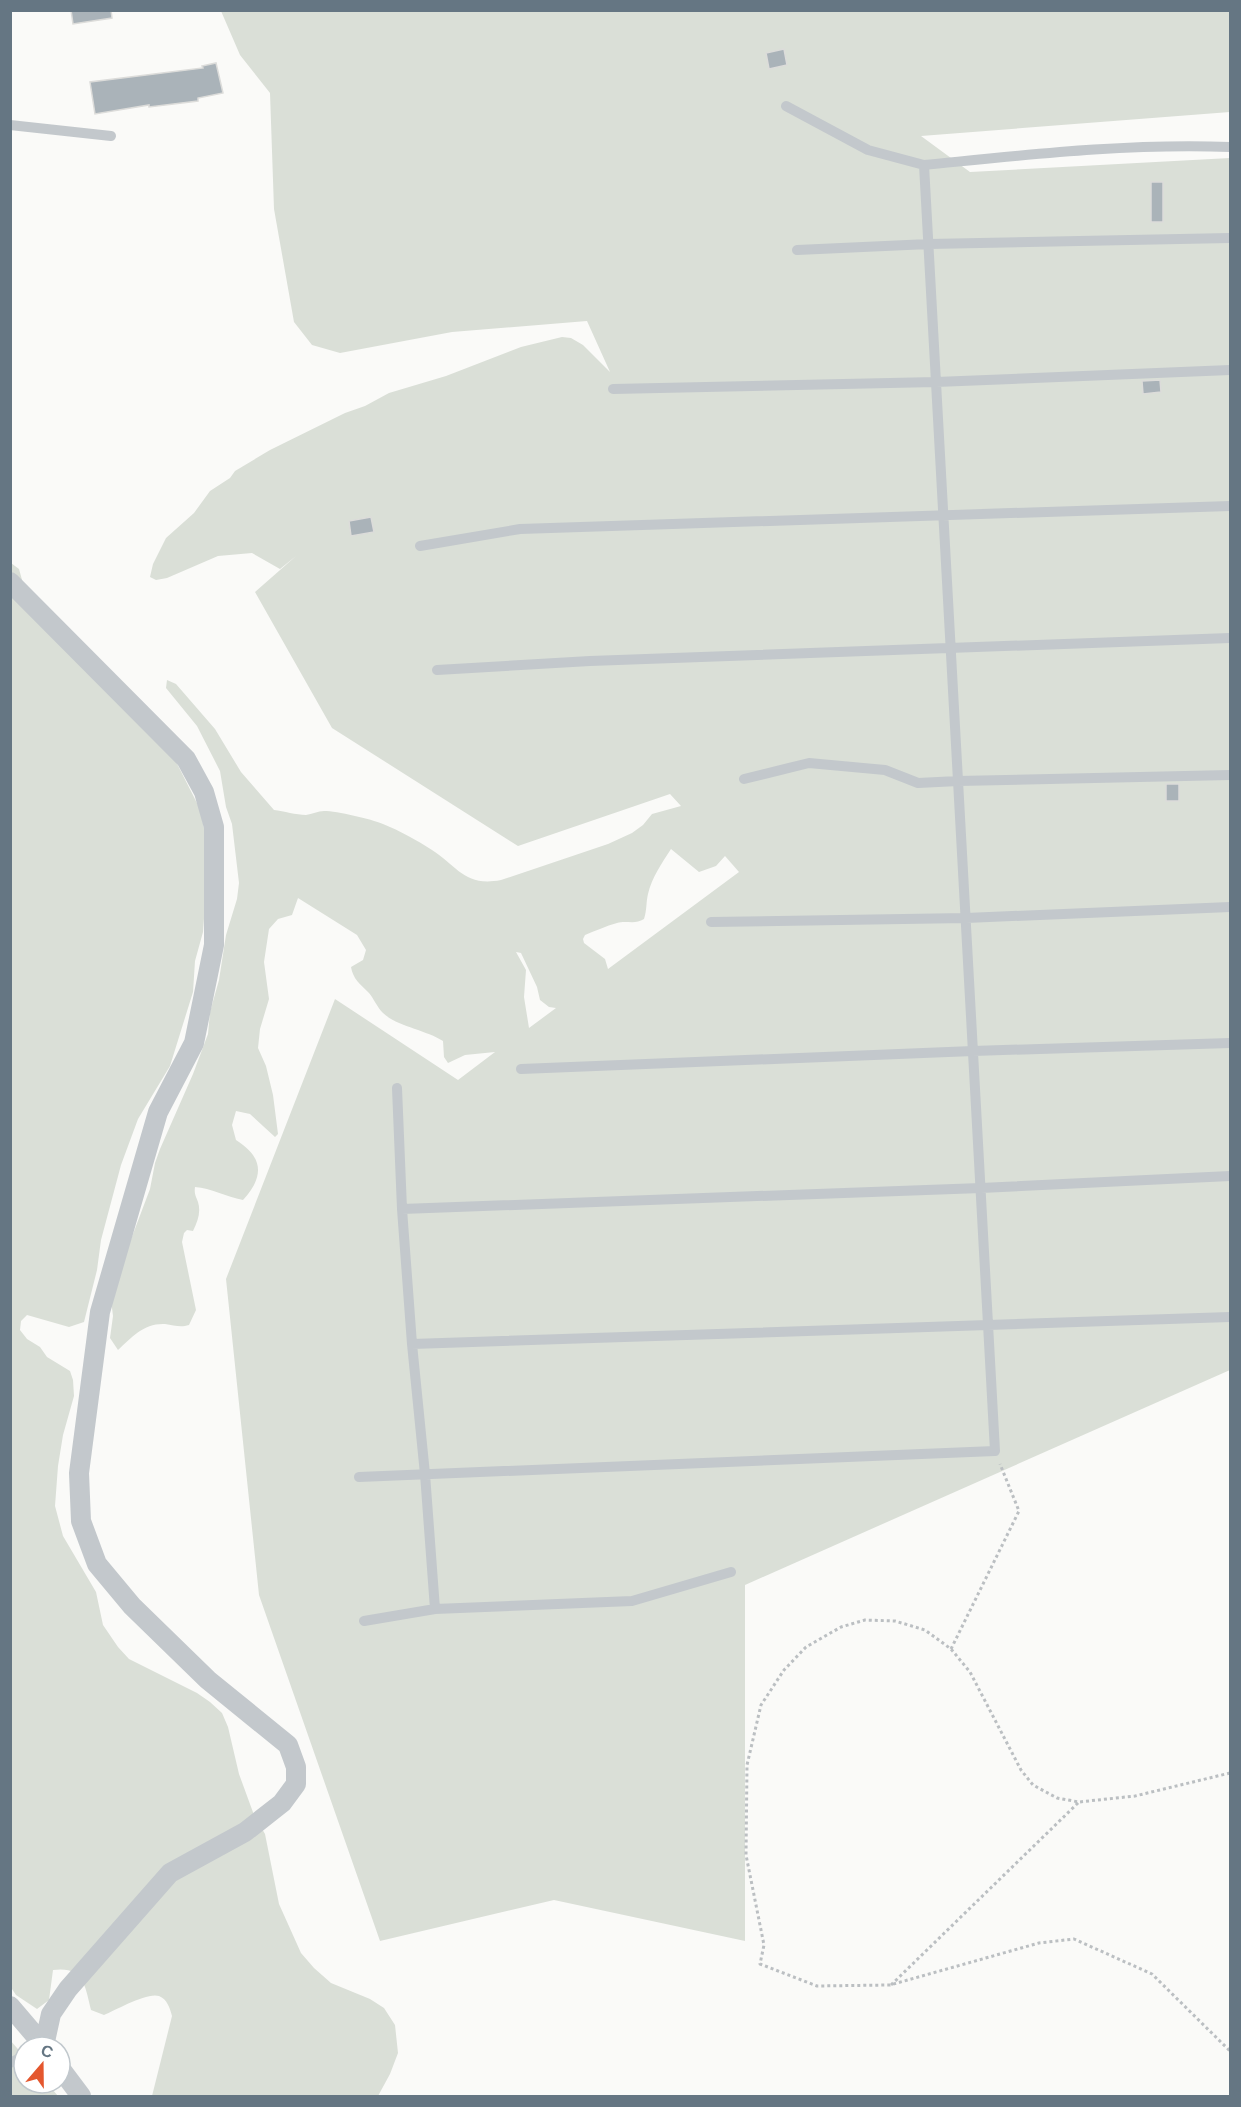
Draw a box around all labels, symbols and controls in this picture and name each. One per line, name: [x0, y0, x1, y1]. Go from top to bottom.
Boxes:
north arrow: [12, 2035, 72, 2095]
text: С: [38, 2040, 56, 2063]

